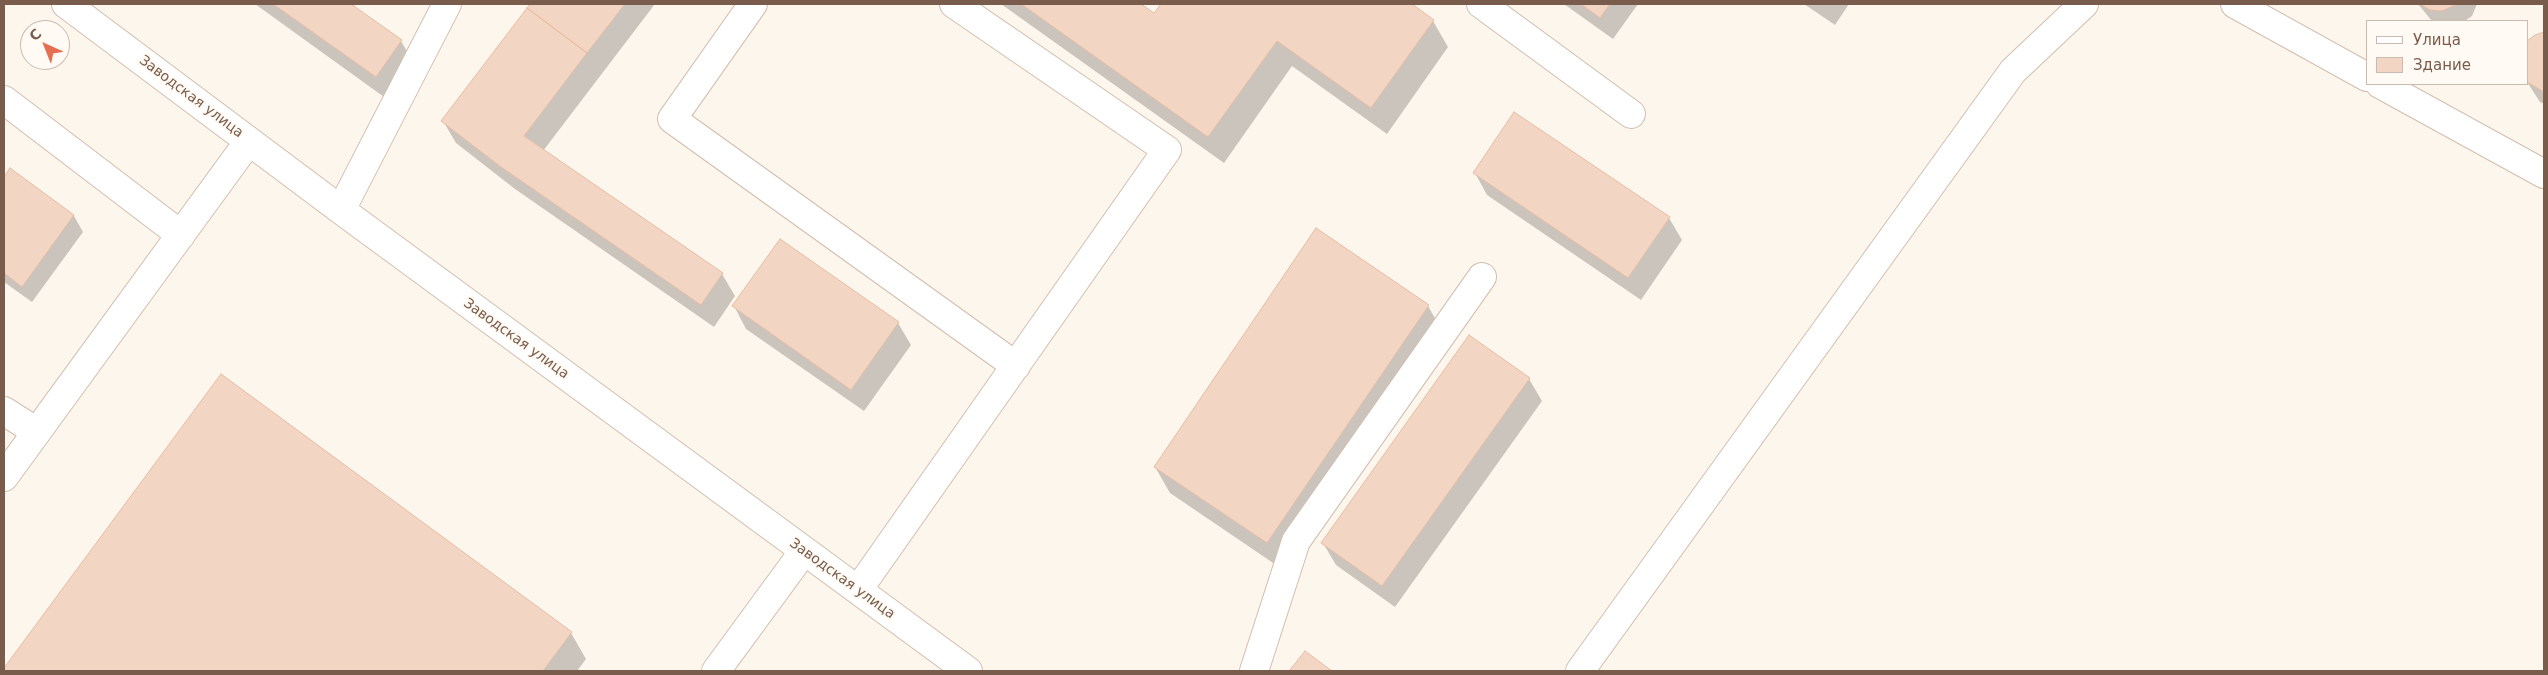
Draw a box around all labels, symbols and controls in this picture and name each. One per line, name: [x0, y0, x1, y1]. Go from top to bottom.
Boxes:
north arrow: [20, 20, 70, 70]
legend: [2366, 20, 2528, 85]
text: С: [26, 26, 45, 44]
text: Улица: [2413, 31, 2461, 49]
street label: Заводская улица: [136, 52, 246, 142]
text: Здание: [2413, 56, 2471, 74]
street label: Заводская улица: [460, 295, 572, 383]
street label: Заводская улица: [786, 535, 898, 623]

